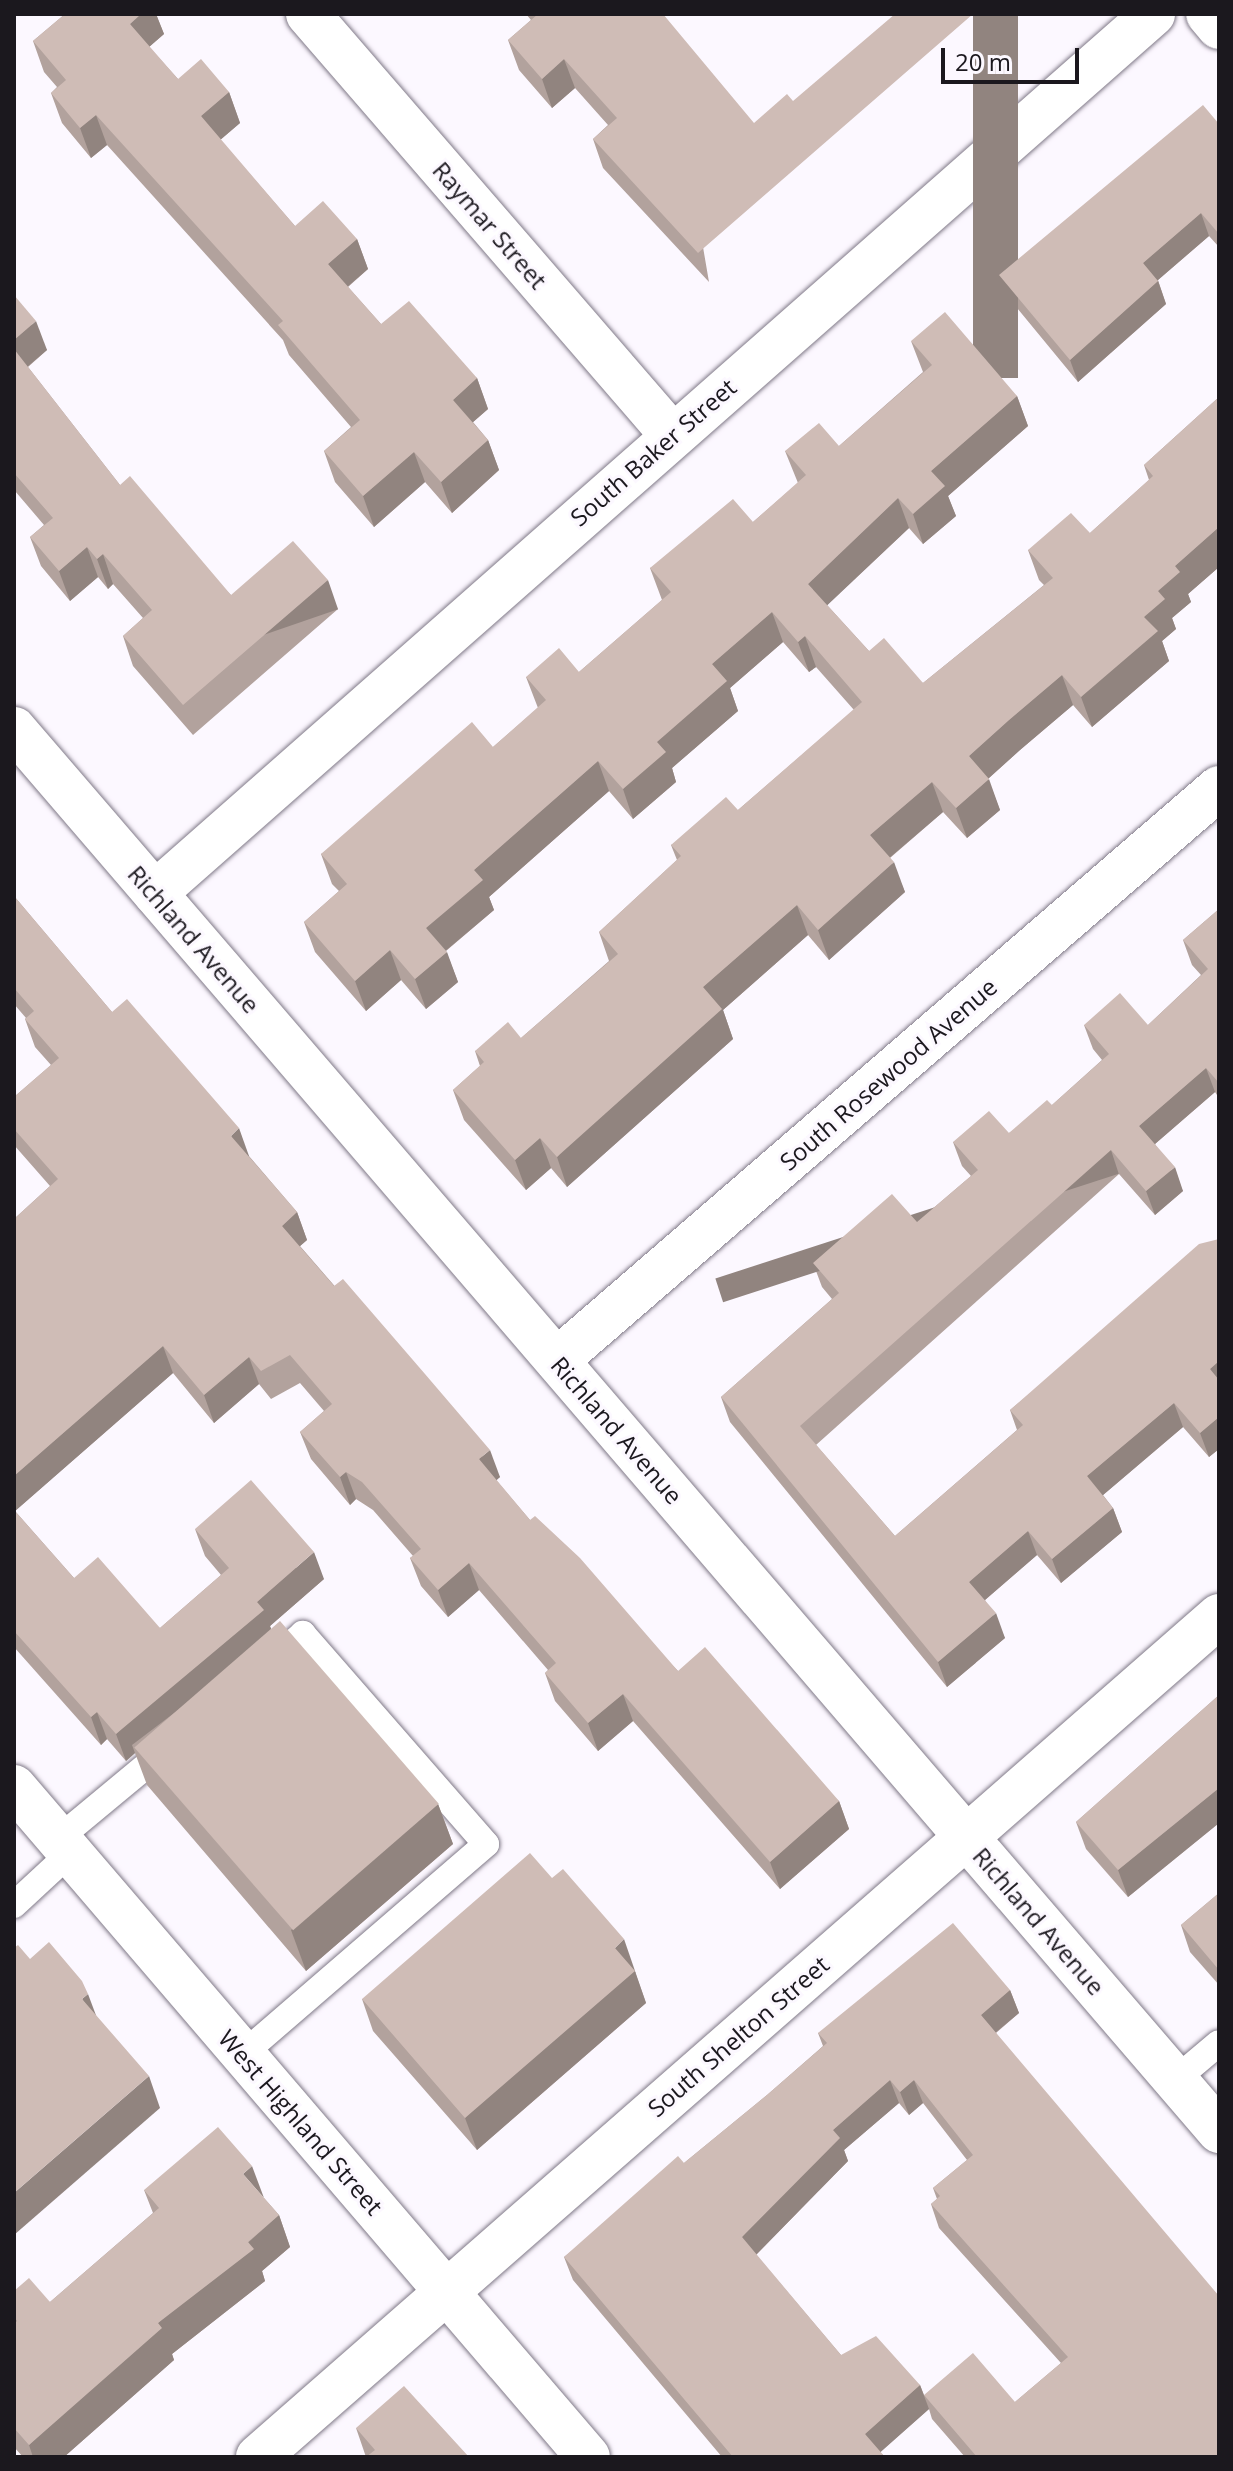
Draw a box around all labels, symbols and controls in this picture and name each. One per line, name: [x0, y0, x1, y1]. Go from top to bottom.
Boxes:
scale bar: [945, 32, 1083, 82]
text: 20 m: [955, 45, 1011, 78]
street label: Raymar Street: [427, 156, 553, 294]
street label: South Baker Street: [564, 372, 742, 532]
street label: Richland Avenue: [122, 859, 266, 1019]
street label: South Rosewood Avenue: [774, 972, 1002, 1176]
street label: Richland Avenue: [545, 1350, 689, 1510]
street label: Richland Avenue: [967, 1841, 1111, 2001]
street label: South Shelton Street: [642, 1950, 834, 2122]
street label: West Highland Street: [213, 2024, 389, 2220]

